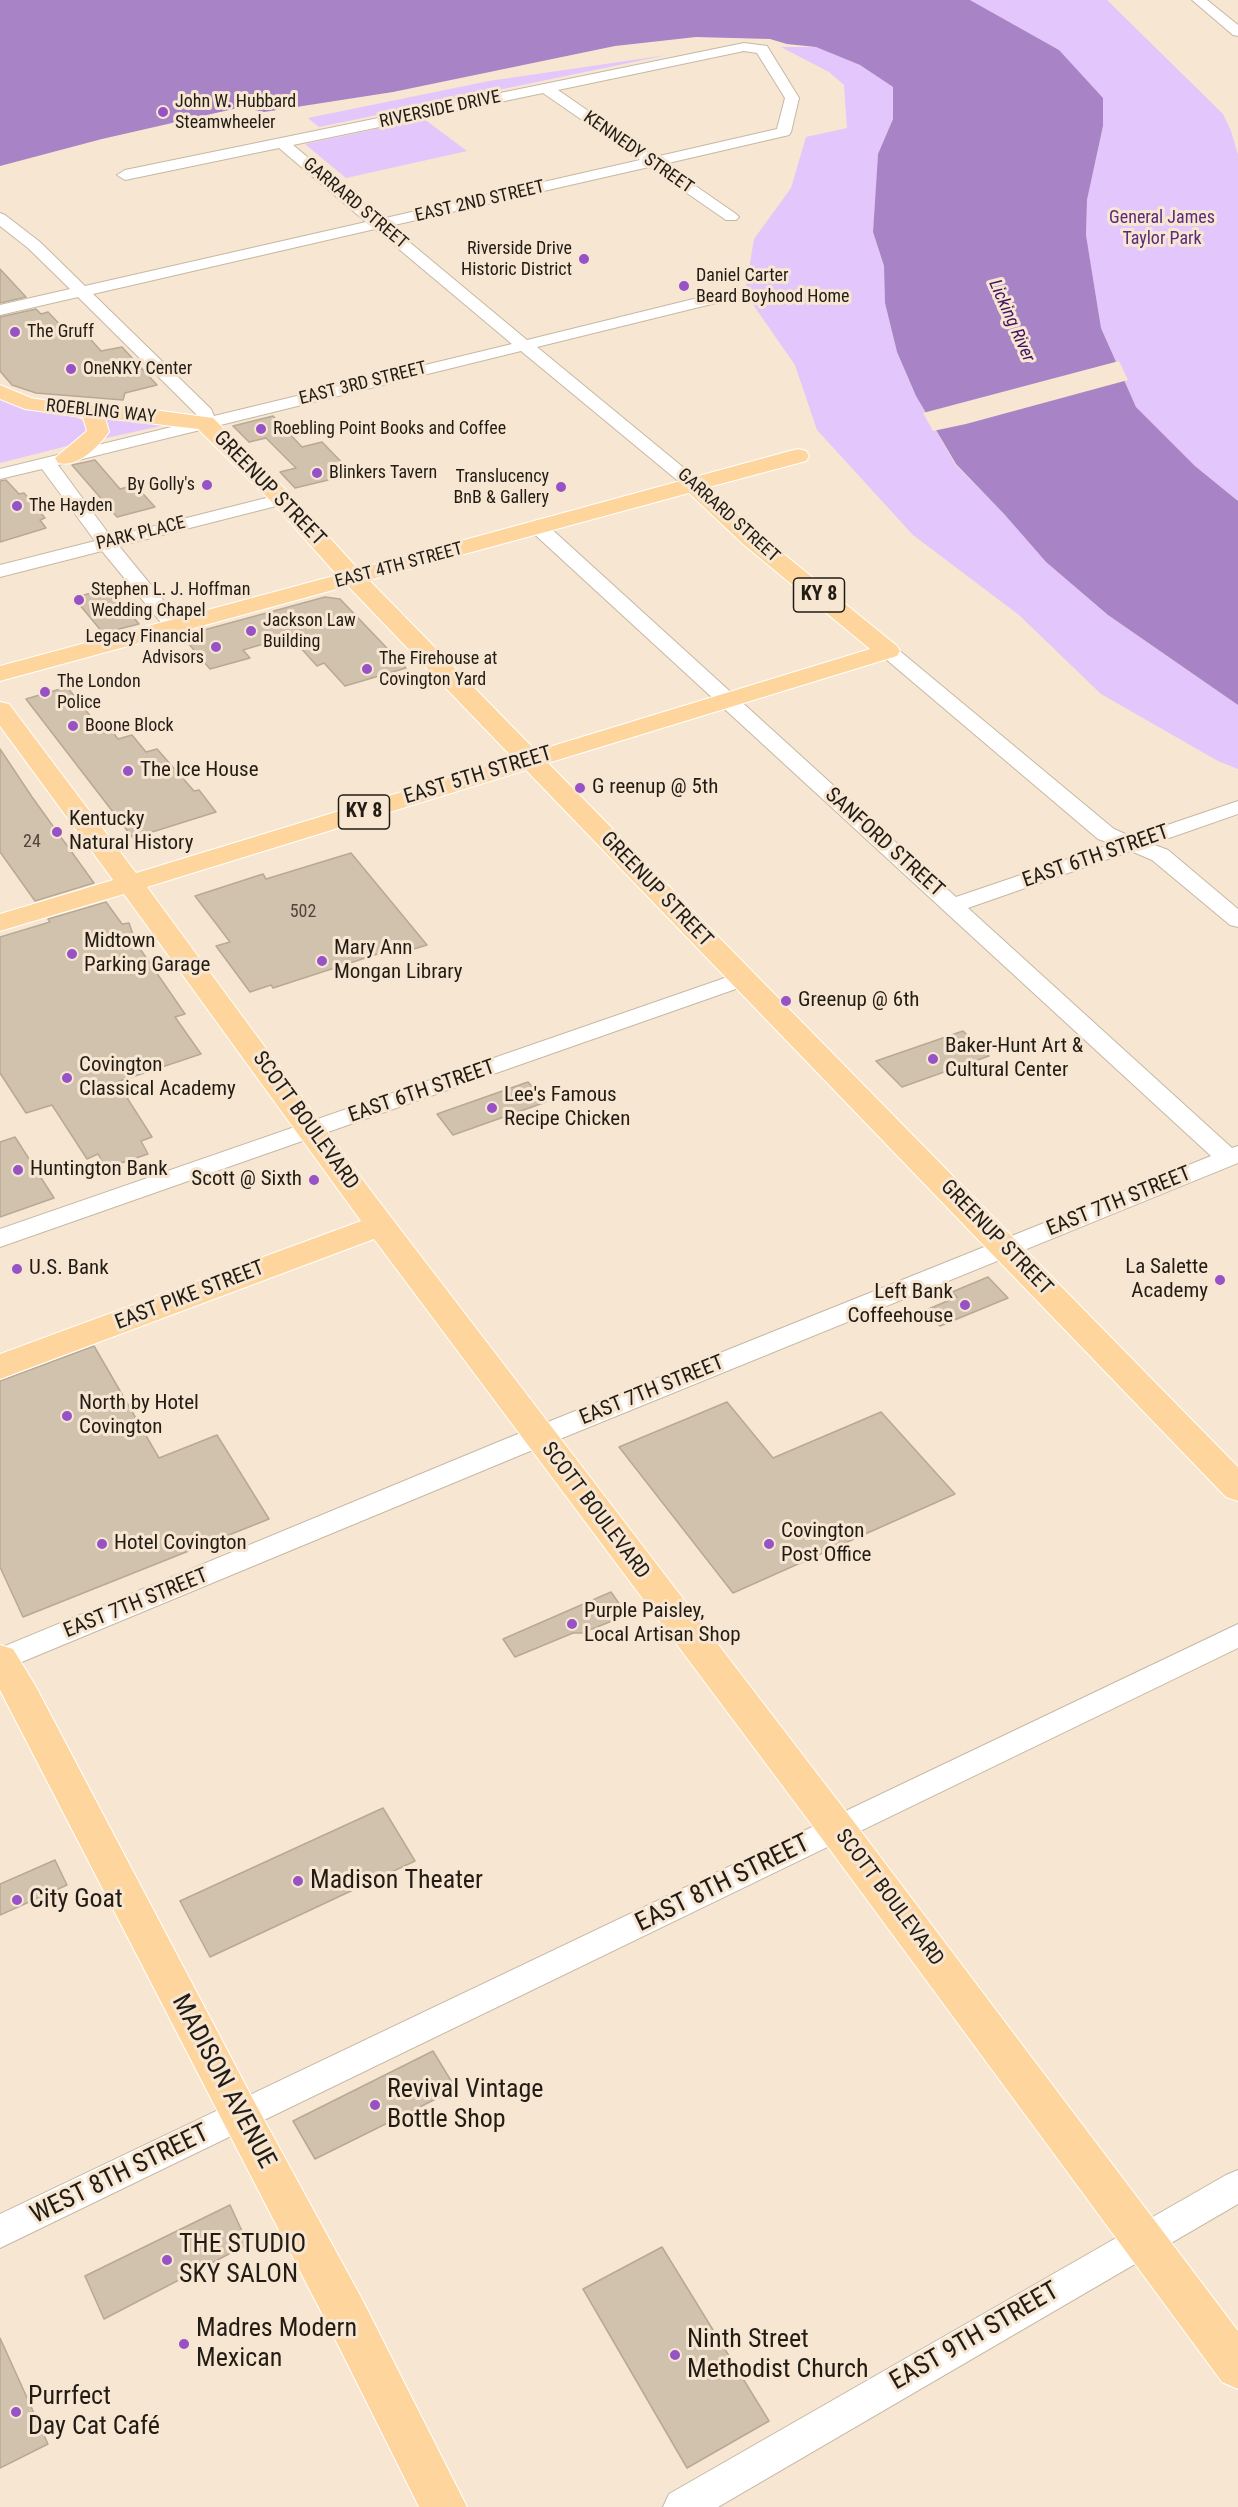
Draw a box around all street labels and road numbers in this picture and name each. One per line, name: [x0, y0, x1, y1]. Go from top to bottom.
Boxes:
street label: RIVERSIDE DRIVE: [378, 87, 502, 133]
street label: KENNEDY STREET: [579, 107, 697, 199]
street label: GARRARD STREET: [298, 154, 412, 254]
street label: EAST 2ND STREET: [413, 177, 547, 227]
street label: EAST 3RD STREET: [297, 358, 429, 410]
street label: ROEBLING WAY: [45, 395, 157, 429]
street label: GREENUP STREET: [208, 426, 330, 552]
street label: GARRARD STREET: [672, 464, 784, 568]
street label: PARK PLACE: [94, 513, 188, 555]
street label: EAST 4TH STREET: [333, 539, 465, 593]
road number: KY 8: [794, 578, 844, 612]
street label: EAST 5TH STREET: [401, 742, 555, 810]
street label: SANFORD STREET: [819, 783, 949, 903]
road number: KY 8: [338, 795, 389, 829]
street label: EAST 6TH STREET: [1019, 820, 1173, 894]
street label: GREENUP STREET: [595, 827, 717, 953]
street label: SCOTT BOULEVARD: [246, 1047, 364, 1195]
street label: EAST 6TH STREET: [345, 1055, 499, 1129]
street label: EAST 7TH STREET: [1043, 1162, 1195, 1242]
street label: GREENUP STREET: [935, 1175, 1057, 1301]
street label: EAST PIKE STREET: [112, 1256, 268, 1336]
street label: EAST 7TH STREET: [576, 1351, 728, 1431]
street label: SCOTT BOULEVARD: [535, 1438, 655, 1584]
street label: EAST 7TH STREET: [60, 1564, 212, 1644]
street label: SCOTT BOULEVARD: [829, 1825, 949, 1971]
street label: EAST 8TH STREET: [631, 1828, 815, 1940]
street label: MADISON AVENUE: [164, 1990, 282, 2174]
street label: WEST 8TH STREET: [26, 2118, 214, 2232]
street label: EAST 9TH STREET: [885, 2276, 1065, 2398]

